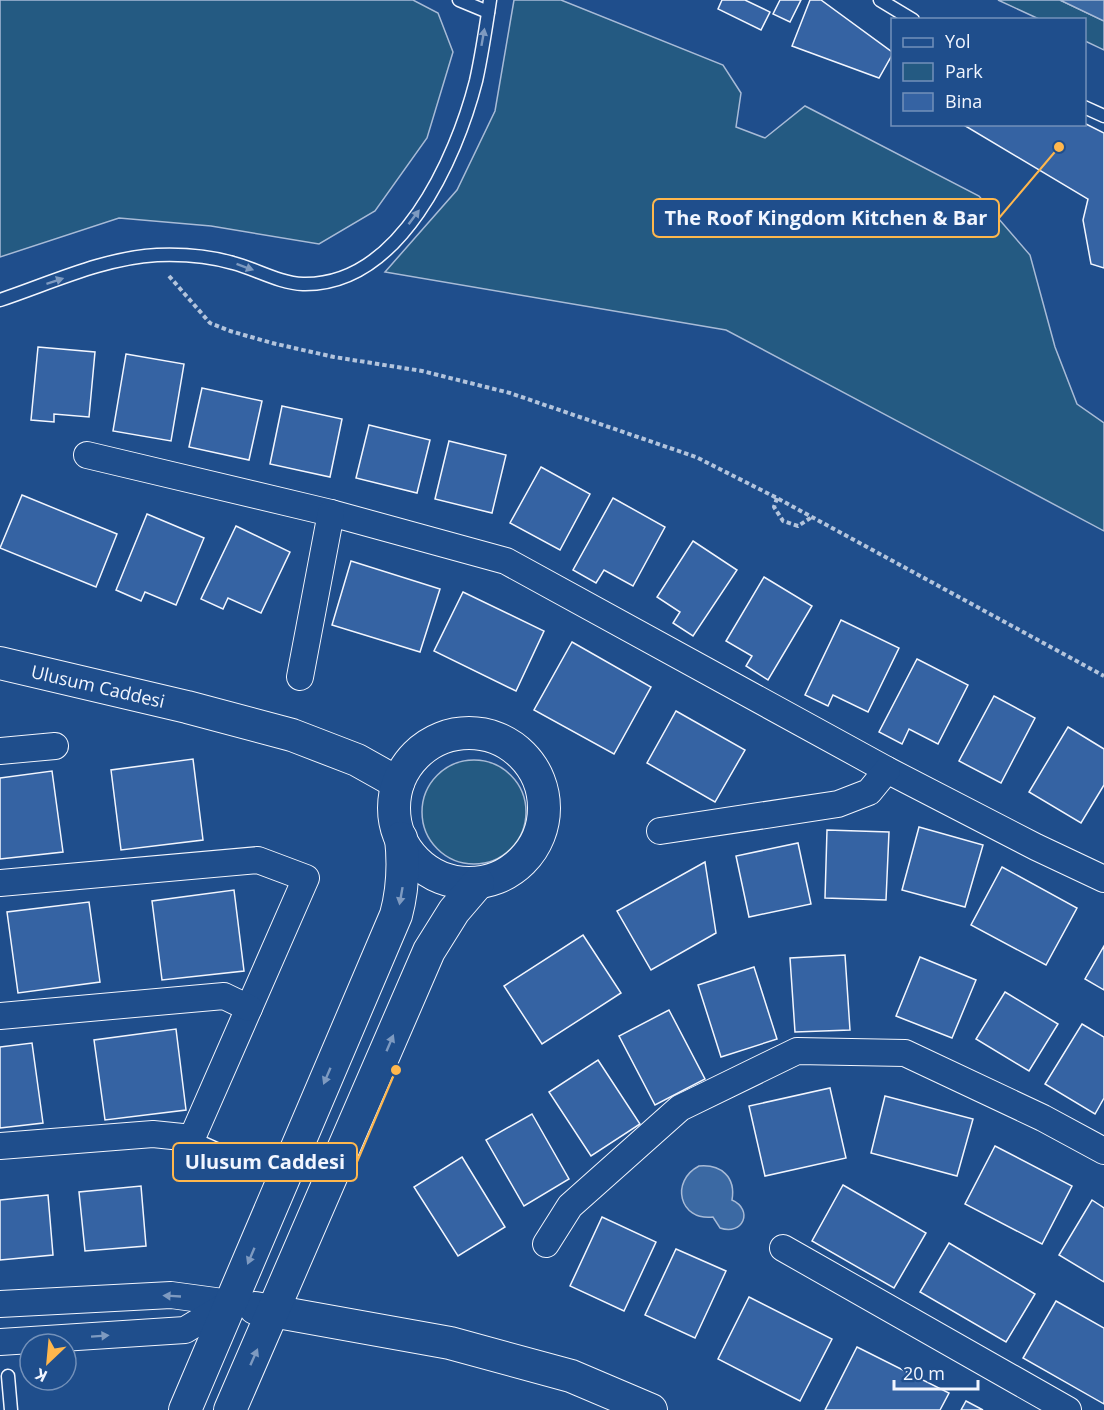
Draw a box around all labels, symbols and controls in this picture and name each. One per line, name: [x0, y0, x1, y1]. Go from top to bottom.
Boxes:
legend: [891, 18, 1086, 126]
one-way arrow: [479, 27, 488, 46]
text: Yol: [945, 29, 970, 53]
text: Park: [945, 59, 983, 83]
text: Bina: [945, 89, 982, 113]
callout: The Roof Kingdom Kitchen & Bar: [653, 199, 999, 237]
text: The Roof Kingdom Kitchen & Bar: [665, 204, 987, 231]
one-way arrow: [408, 209, 420, 225]
one-way arrow: [236, 263, 254, 273]
one-way arrow: [47, 276, 65, 285]
street label: Ulusum Caddesi: [29, 659, 167, 713]
one-way arrow: [396, 887, 405, 906]
one-way arrow: [385, 1033, 395, 1051]
one-way arrow: [322, 1068, 332, 1086]
callout: Ulusum Caddesi: [173, 1143, 357, 1181]
text: Ulusum Caddesi: [185, 1148, 345, 1175]
one-way arrow: [246, 1247, 256, 1265]
one-way arrow: [163, 1291, 182, 1300]
one-way arrow: [91, 1331, 110, 1340]
north arrow: [18, 1332, 78, 1392]
one-way arrow: [249, 1347, 259, 1365]
scale bar: [894, 1353, 978, 1391]
text: 20 m: [903, 1361, 945, 1385]
text: K: [31, 1363, 51, 1388]

